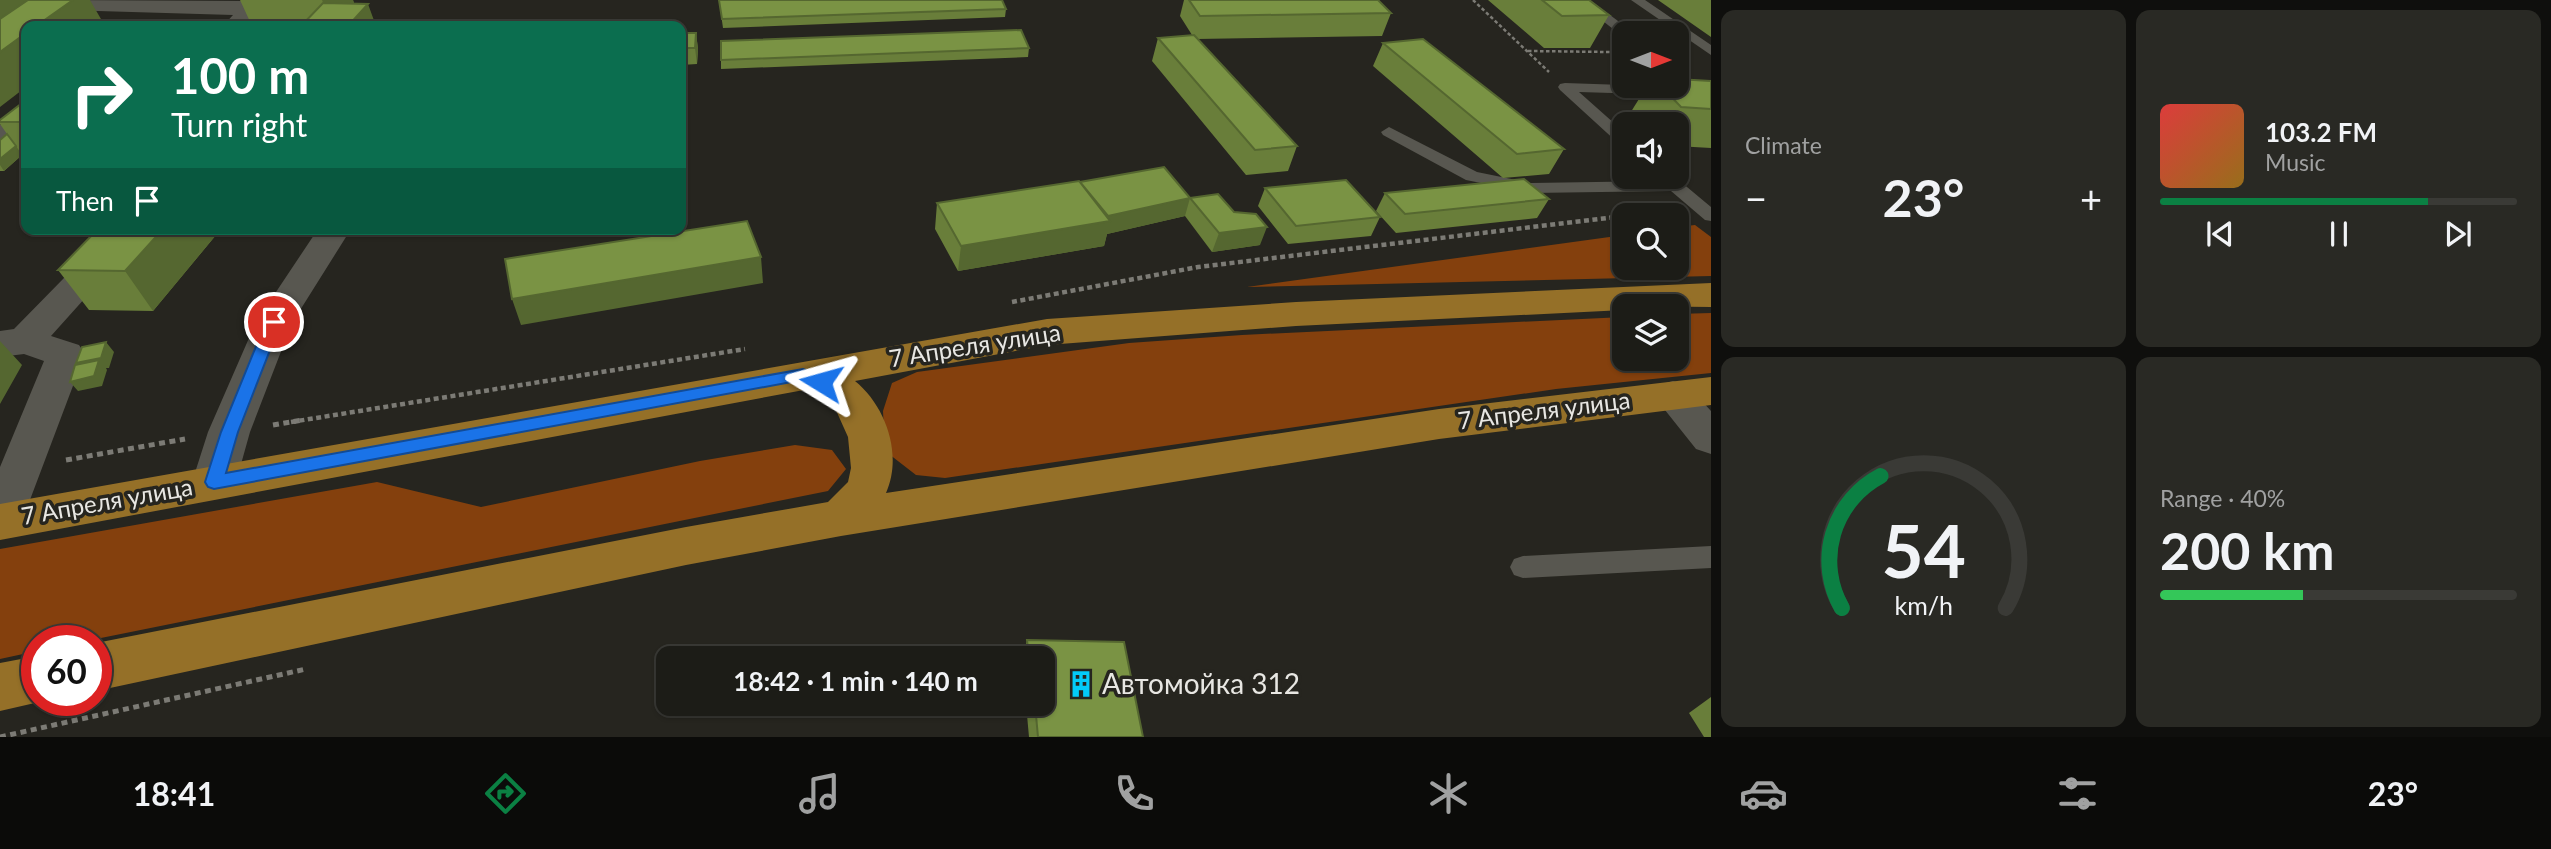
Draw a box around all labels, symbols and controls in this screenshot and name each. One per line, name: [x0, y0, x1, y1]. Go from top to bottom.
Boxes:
north arrow: [1612, 21, 1689, 98]
map controls: [1612, 21, 1689, 371]
text: 100 m: [171, 46, 309, 104]
icon: right: [56, 49, 147, 140]
text: Turn right: [171, 105, 307, 144]
button: sound: [1612, 112, 1689, 189]
text: 103.2 FM: [2265, 116, 2377, 148]
text: Climate: [1745, 131, 1822, 159]
text: Music: [2265, 148, 2325, 176]
text: 23°: [1883, 166, 1964, 228]
text: −: [1745, 175, 1767, 221]
text: +: [2080, 175, 2102, 221]
icon: arrive: [128, 182, 166, 220]
text: Then: [56, 185, 114, 217]
button: search: [1612, 203, 1689, 280]
icon: previous: [2201, 215, 2239, 253]
icon: pause: [2320, 215, 2358, 253]
icon: next: [2439, 215, 2477, 253]
pin: [244, 292, 304, 352]
button: layers: [1612, 294, 1689, 371]
icon: arrive: [255, 303, 293, 341]
street label: 7 Апреля улица: [887, 317, 1063, 372]
position arrow: [784, 345, 858, 419]
street label: 7 Апреля улица: [1456, 385, 1632, 434]
street label: 7 Апреля улица: [19, 471, 195, 530]
text: Range · 40%: [2160, 484, 2285, 512]
text: 54: [1881, 506, 1966, 594]
text: 200 km: [2160, 519, 2334, 581]
text: km/h: [1894, 590, 1953, 620]
speed limit sign: 60: [21, 625, 112, 716]
text: 18:42 · 1 min · 140 m: [733, 665, 978, 697]
place label: Автомойка 312: [1102, 666, 1300, 700]
building icon: Автомойка 312: [1066, 669, 1096, 699]
icon: directions: [481, 769, 530, 818]
icon: music: [795, 769, 844, 818]
icon: phone: [1110, 769, 1159, 818]
icon: climate: [1424, 769, 1473, 818]
icon: car: [1739, 769, 1788, 818]
icon: filters: [2053, 769, 2102, 818]
text: 18:41: [133, 774, 215, 813]
text: 23°: [2368, 774, 2418, 813]

